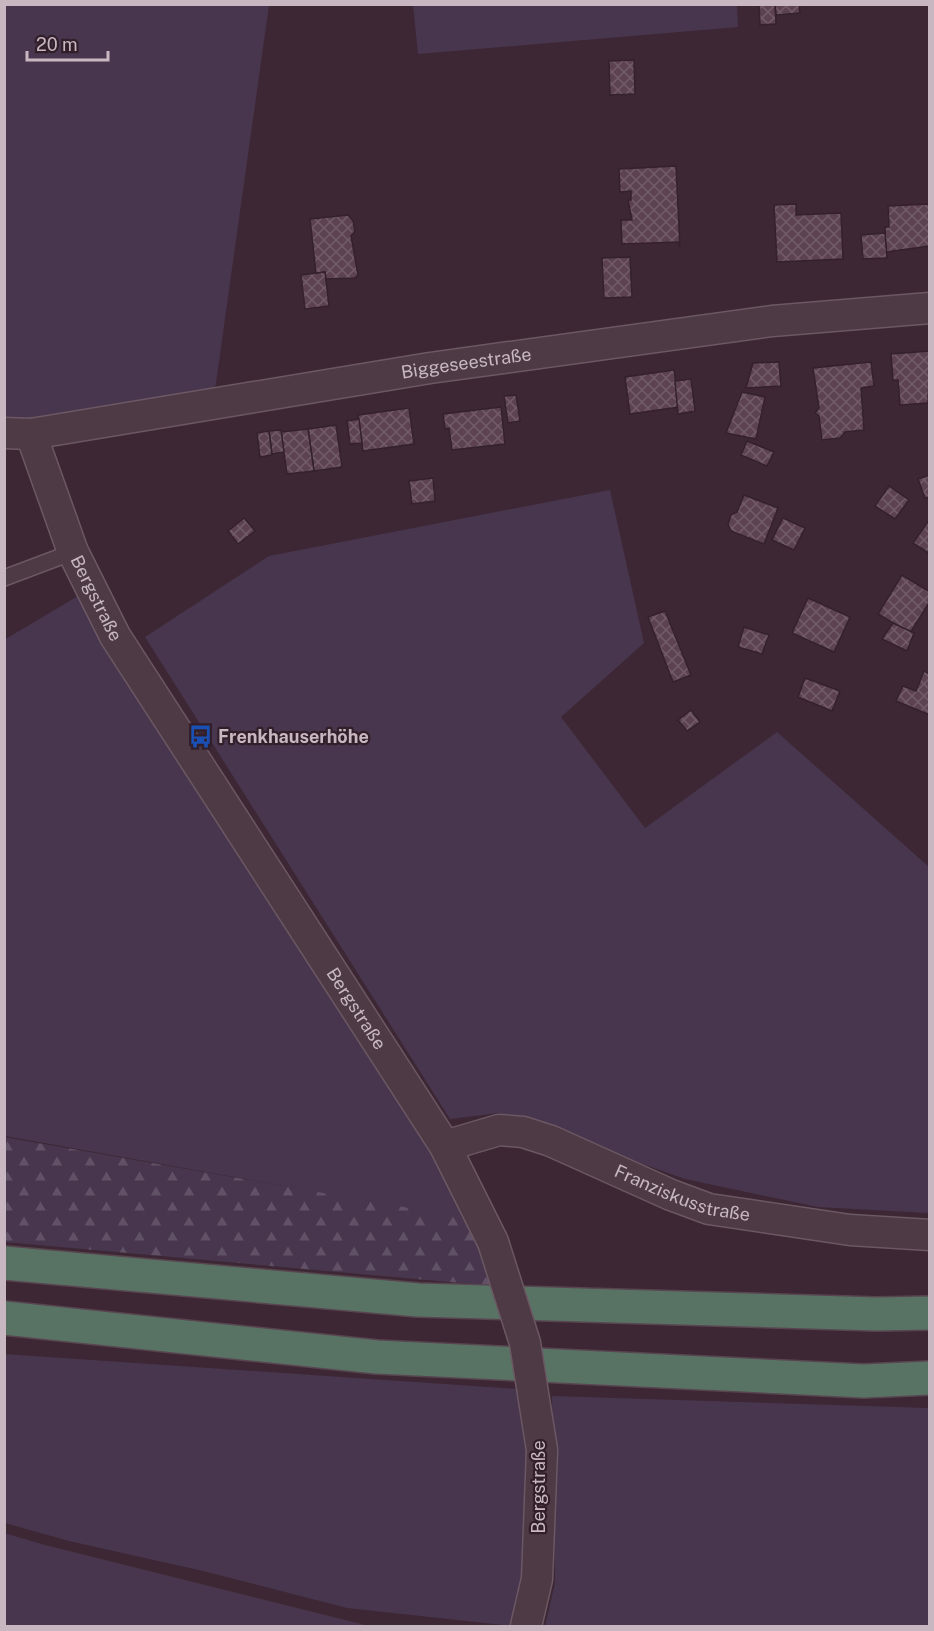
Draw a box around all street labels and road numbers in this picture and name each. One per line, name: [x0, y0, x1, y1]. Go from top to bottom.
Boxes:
street label: Biggeseestraße: [399, 343, 533, 383]
street label: Bergstraße: [66, 552, 127, 645]
street label: Bergstraße: [322, 963, 391, 1053]
street label: Franziskusstraße: [611, 1160, 752, 1225]
street label: Bergstraße: [528, 1440, 549, 1534]

